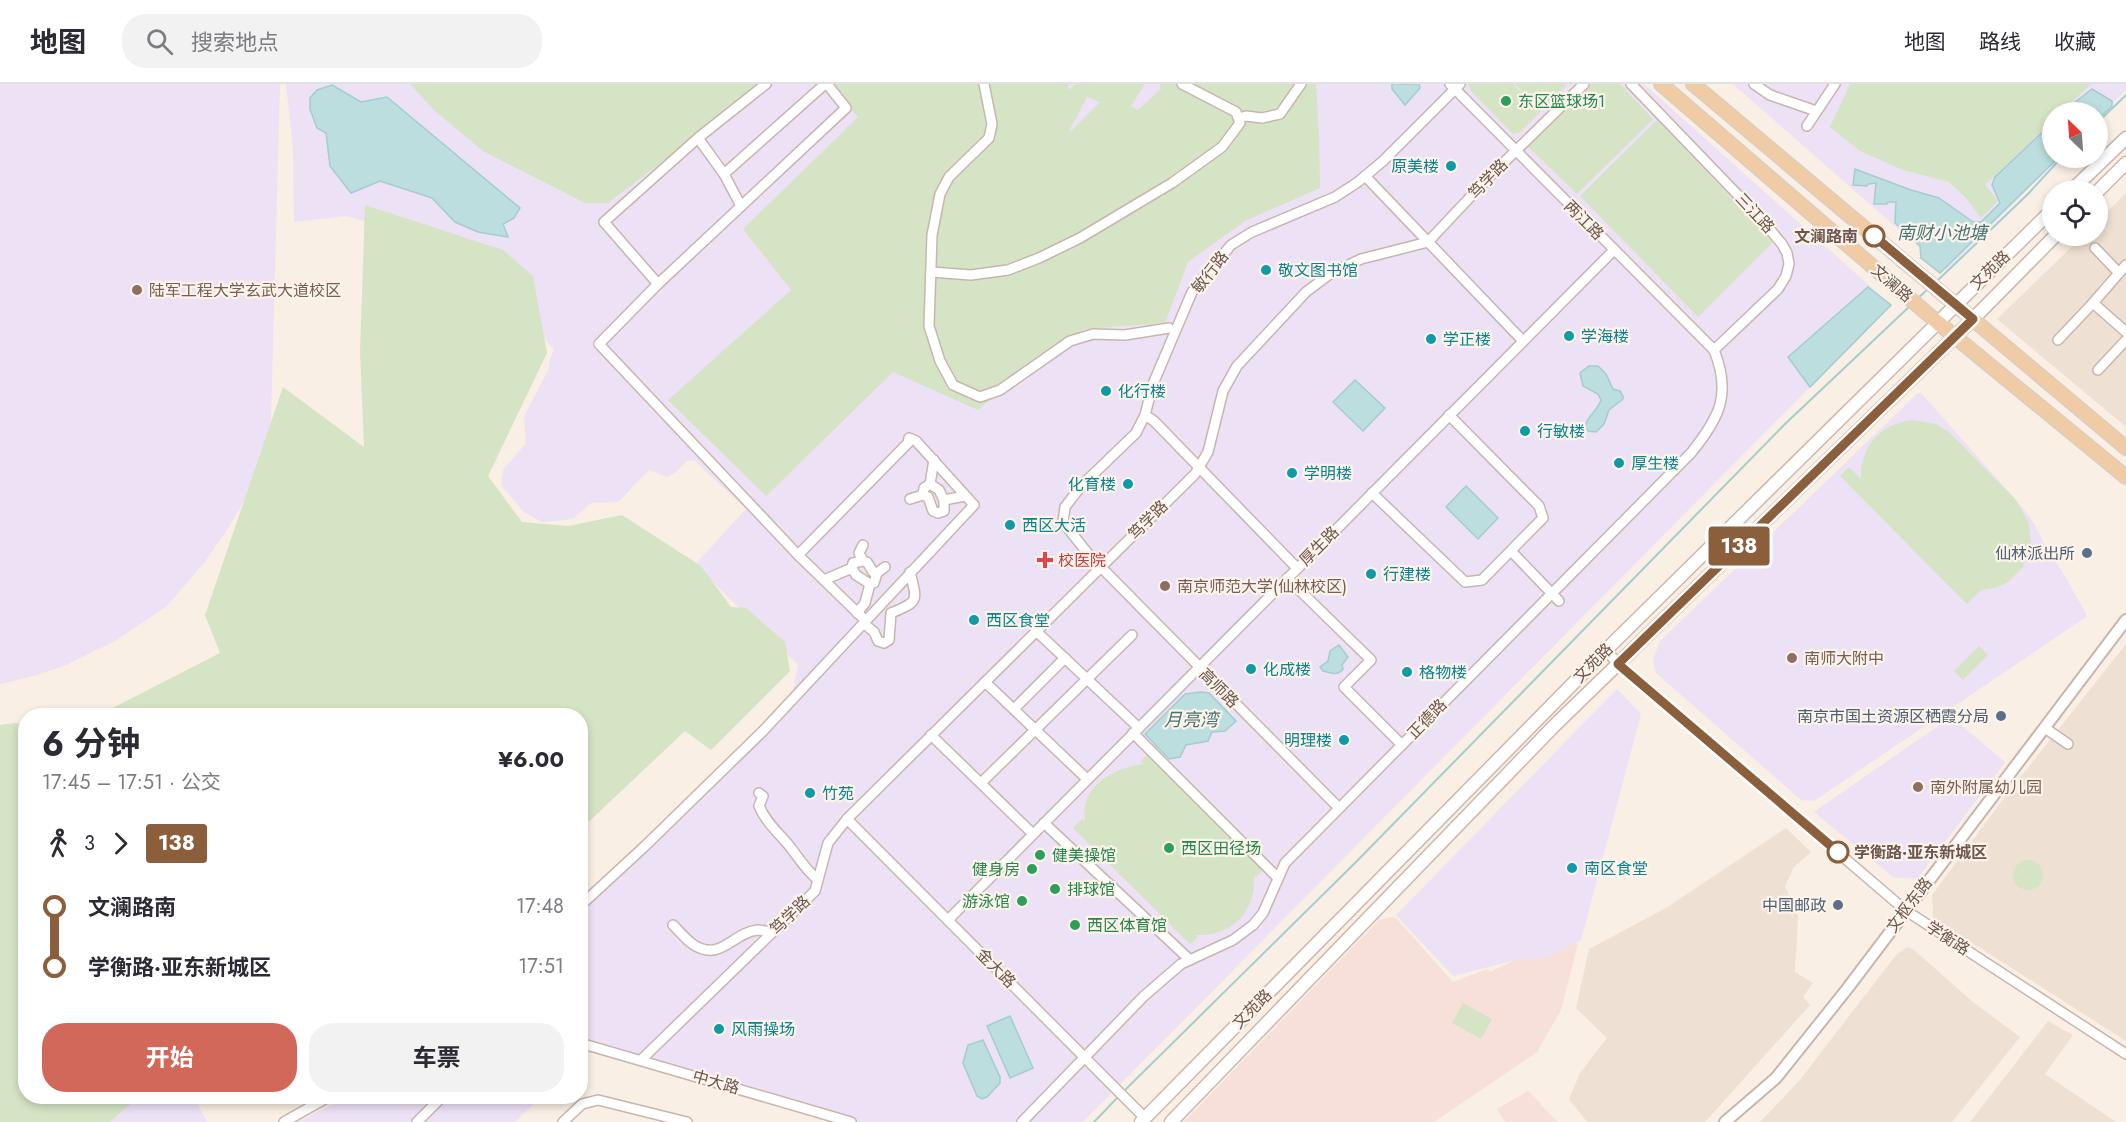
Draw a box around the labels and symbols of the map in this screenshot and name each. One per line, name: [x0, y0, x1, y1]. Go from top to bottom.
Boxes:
place label: 东区篮球场1: [1518, 90, 1605, 113]
marker: 东区篮球场1: [1499, 94, 1513, 108]
north arrow: [2042, 102, 2108, 168]
street label: 笃学路: [1463, 154, 1513, 204]
place label: 原美楼: [1391, 155, 1439, 178]
marker: 原美楼: [1444, 159, 1458, 173]
street label: 三江路: [1730, 188, 1780, 238]
street label: 两江路: [1559, 195, 1609, 245]
water label: 南财小池塘: [1897, 220, 1990, 246]
place label: 文澜路南: [1794, 225, 1858, 248]
marker: 文澜路南: [1863, 225, 1885, 247]
street label: 文苑路: [1965, 245, 2015, 295]
street label: 敏行路: [1186, 246, 1234, 298]
place label: 敬文图书馆: [1278, 259, 1358, 282]
street label: 文澜路: [1866, 259, 1918, 307]
marker: 敬文图书馆: [1259, 263, 1273, 277]
place label: 陆军工程大学玄武大道校区: [149, 279, 341, 302]
marker: 陆军工程大学玄武大道校区: [130, 283, 144, 297]
place label: 学海楼: [1581, 325, 1629, 348]
place label: 学正楼: [1443, 328, 1491, 351]
marker: 学海楼: [1562, 329, 1576, 343]
marker: 学正楼: [1424, 332, 1438, 346]
place label: 化行楼: [1118, 380, 1166, 403]
marker: 化行楼: [1099, 384, 1113, 398]
place label: 行敏楼: [1537, 420, 1585, 443]
marker: 行敏楼: [1518, 424, 1532, 438]
place label: 厚生楼: [1631, 452, 1679, 475]
marker: 厚生楼: [1612, 456, 1626, 470]
place label: 学明楼: [1304, 462, 1352, 485]
marker: 学明楼: [1285, 466, 1299, 480]
place label: 化育楼: [1068, 473, 1116, 496]
marker: 化育楼: [1121, 477, 1135, 491]
street label: 笃学路: [1123, 495, 1173, 545]
place label: 西区大活: [1022, 514, 1086, 537]
marker: 西区大活: [1003, 518, 1017, 532]
street label: 厚生路: [1294, 521, 1344, 571]
line badge: 138: [1704, 526, 1774, 566]
place label: 仙林派出所: [1995, 542, 2075, 565]
marker: 仙林派出所: [2080, 546, 2094, 560]
place label: 校医院: [1058, 549, 1106, 572]
marker: 校医院: [1036, 551, 1054, 569]
place label: 行建楼: [1383, 563, 1431, 586]
marker: 行建楼: [1364, 567, 1378, 581]
place label: 南京师范大学(仙林校区): [1177, 575, 1347, 598]
marker: 南京师范大学(仙林校区): [1158, 579, 1172, 593]
place label: 西区食堂: [986, 609, 1050, 632]
marker: 西区食堂: [967, 613, 981, 627]
street label: 文苑路: [1568, 638, 1618, 688]
place label: 南师大附中: [1804, 647, 1884, 670]
marker: 南师大附中: [1785, 651, 1799, 665]
place label: 化成楼: [1263, 658, 1311, 681]
place label: 格物楼: [1419, 661, 1467, 684]
marker: 化成楼: [1244, 662, 1258, 676]
street label: 高师路: [1194, 663, 1244, 713]
marker: 格物楼: [1400, 665, 1414, 679]
street label: 正德路: [1402, 694, 1452, 744]
place label: 南京市国土资源区栖霞分局: [1797, 705, 1989, 728]
water label: 月亮湾: [1164, 707, 1221, 733]
marker: 南京市国土资源区栖霞分局: [1994, 709, 2008, 723]
place label: 明理楼: [1284, 729, 1332, 752]
marker: 明理楼: [1337, 733, 1351, 747]
place label: 南外附属幼儿园: [1930, 776, 2042, 799]
marker: 南外附属幼儿园: [1911, 780, 1925, 794]
place label: 竹苑: [822, 782, 854, 805]
marker: 竹苑: [803, 786, 817, 800]
place label: 西区田径场: [1181, 837, 1261, 860]
marker: 西区田径场: [1162, 841, 1176, 855]
marker: 学衡路·亚东新城区: [1827, 841, 1849, 863]
place label: 学衡路·亚东新城区: [1854, 841, 1987, 864]
place label: 健美操馆: [1052, 844, 1116, 867]
marker: 健美操馆: [1033, 848, 1047, 862]
place label: 南区食堂: [1584, 857, 1648, 880]
place label: 健身房: [972, 858, 1020, 881]
marker: 南区食堂: [1565, 861, 1579, 875]
marker: 健身房: [1025, 862, 1039, 876]
street label: 文枢东路: [1881, 873, 1937, 937]
place label: 排球馆: [1067, 878, 1115, 901]
marker: 排球馆: [1048, 882, 1062, 896]
street label: 笃学路: [765, 890, 815, 940]
place label: 游泳馆: [962, 890, 1010, 913]
marker: 游泳馆: [1015, 894, 1029, 908]
place label: 中国邮政: [1762, 894, 1826, 917]
marker: 中国邮政: [1831, 898, 1845, 912]
place label: 西区体育馆: [1087, 914, 1167, 937]
street label: 学衡路: [1922, 915, 1974, 961]
marker: 西区体育馆: [1068, 918, 1082, 932]
street label: 金大路: [971, 943, 1021, 993]
street label: 文苑路: [1227, 984, 1277, 1034]
place label: 风雨操场: [731, 1018, 795, 1041]
marker: 风雨操场: [712, 1022, 726, 1036]
street label: 中大路: [690, 1064, 742, 1100]

